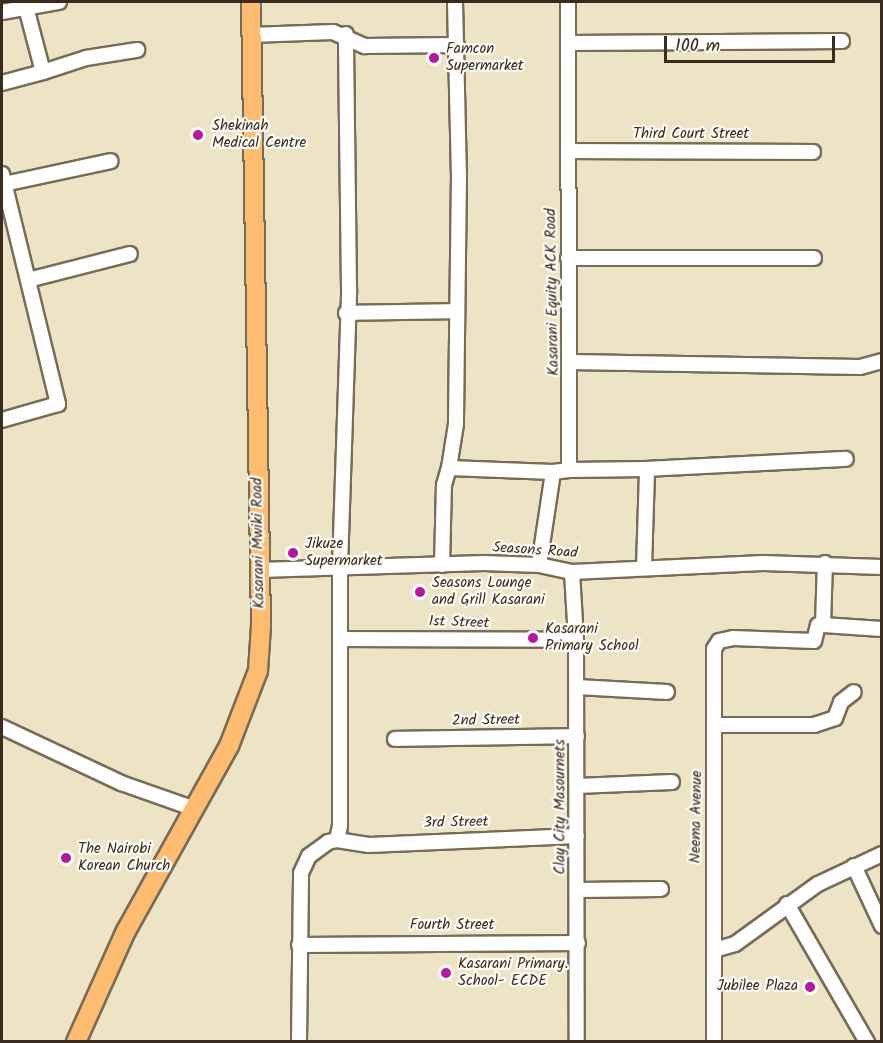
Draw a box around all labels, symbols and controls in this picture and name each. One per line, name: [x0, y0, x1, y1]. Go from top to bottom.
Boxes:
scale bar: [667, 24, 838, 62]
text: 100 m: [675, 32, 720, 61]
place label: Famcon Supermarket: [446, 40, 524, 75]
marker: Famcon Supermarket: [427, 51, 441, 65]
place label: Shekinah Medical Centre: [212, 117, 306, 152]
marker: Shekinah Medical Centre: [189, 126, 207, 144]
street label: Third Court Street: [633, 126, 749, 144]
street label: Kasarani Equity ACK Road: [543, 208, 563, 376]
street label: Kasarani Mwiki Road: [249, 477, 269, 609]
place label: Jikuze Supermarket: [305, 535, 383, 570]
street label: Seasons Road: [492, 539, 578, 563]
marker: Jikuze Supermarket: [286, 546, 300, 560]
place label: Seasons Lounge and Grill Kasarani: [432, 574, 544, 609]
marker: Seasons Lounge and Grill Kasarani: [413, 585, 427, 599]
street label: 1st Street: [428, 613, 490, 633]
place label: Kasarani Primary School: [545, 620, 639, 655]
marker: Kasarani Primary School: [526, 631, 540, 645]
street label: 2nd Street: [452, 711, 520, 731]
street label: Clay City Masournets: [552, 739, 570, 875]
street label: Neema Avenue: [687, 770, 707, 864]
street label: 3rd Street: [423, 813, 489, 833]
place label: The Nairobi Korean Church: [78, 840, 170, 875]
marker: The Nairobi Korean Church: [59, 851, 73, 865]
street label: Fourth Street: [410, 917, 494, 935]
place label: Kasarani Primary. School- ECDE: [458, 955, 568, 990]
marker: Kasarani Primary. School- ECDE: [439, 966, 453, 980]
place label: Jubilee Plaza: [717, 978, 798, 996]
marker: Jubilee Plaza: [803, 980, 817, 994]

